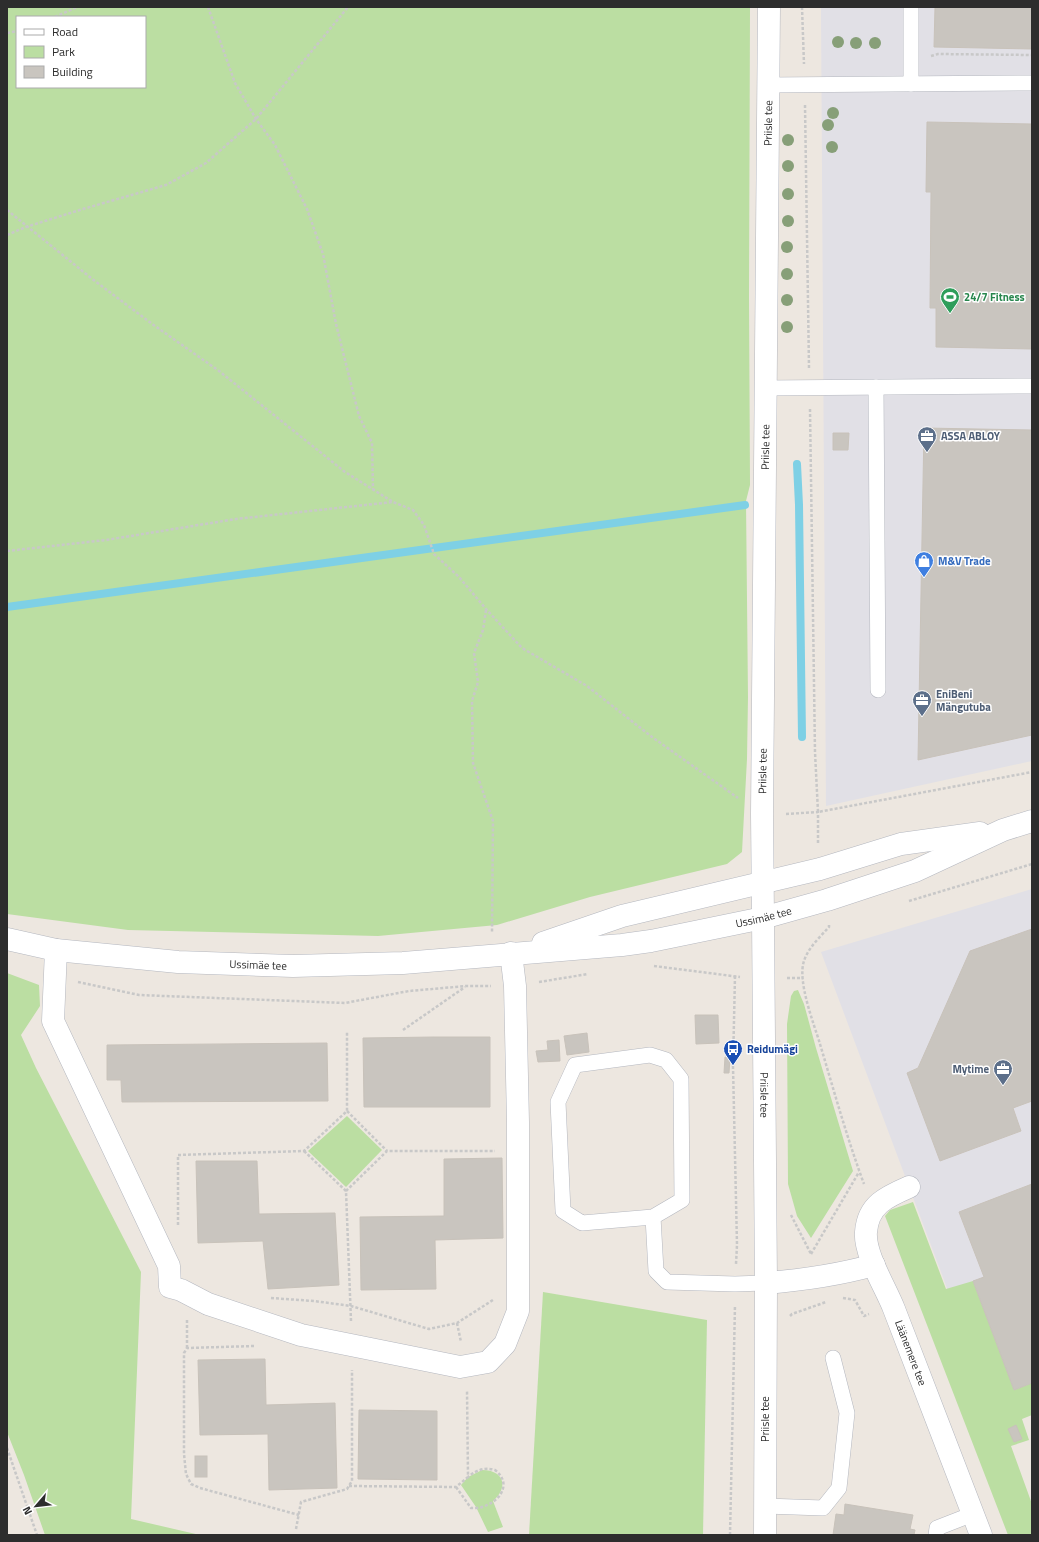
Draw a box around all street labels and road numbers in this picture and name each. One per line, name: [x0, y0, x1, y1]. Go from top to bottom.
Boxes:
street label: Priisle tee: [760, 100, 776, 146]
street label: Priisle tee: [757, 424, 773, 470]
street label: Priisle tee: [754, 748, 771, 794]
street label: Ussimäe tee: [734, 902, 794, 931]
street label: Ussimäe tee: [229, 956, 288, 974]
street label: Priisle tee: [756, 1072, 773, 1118]
street label: Läänemere tee: [891, 1318, 931, 1388]
street label: Priisle tee: [757, 1396, 773, 1442]

